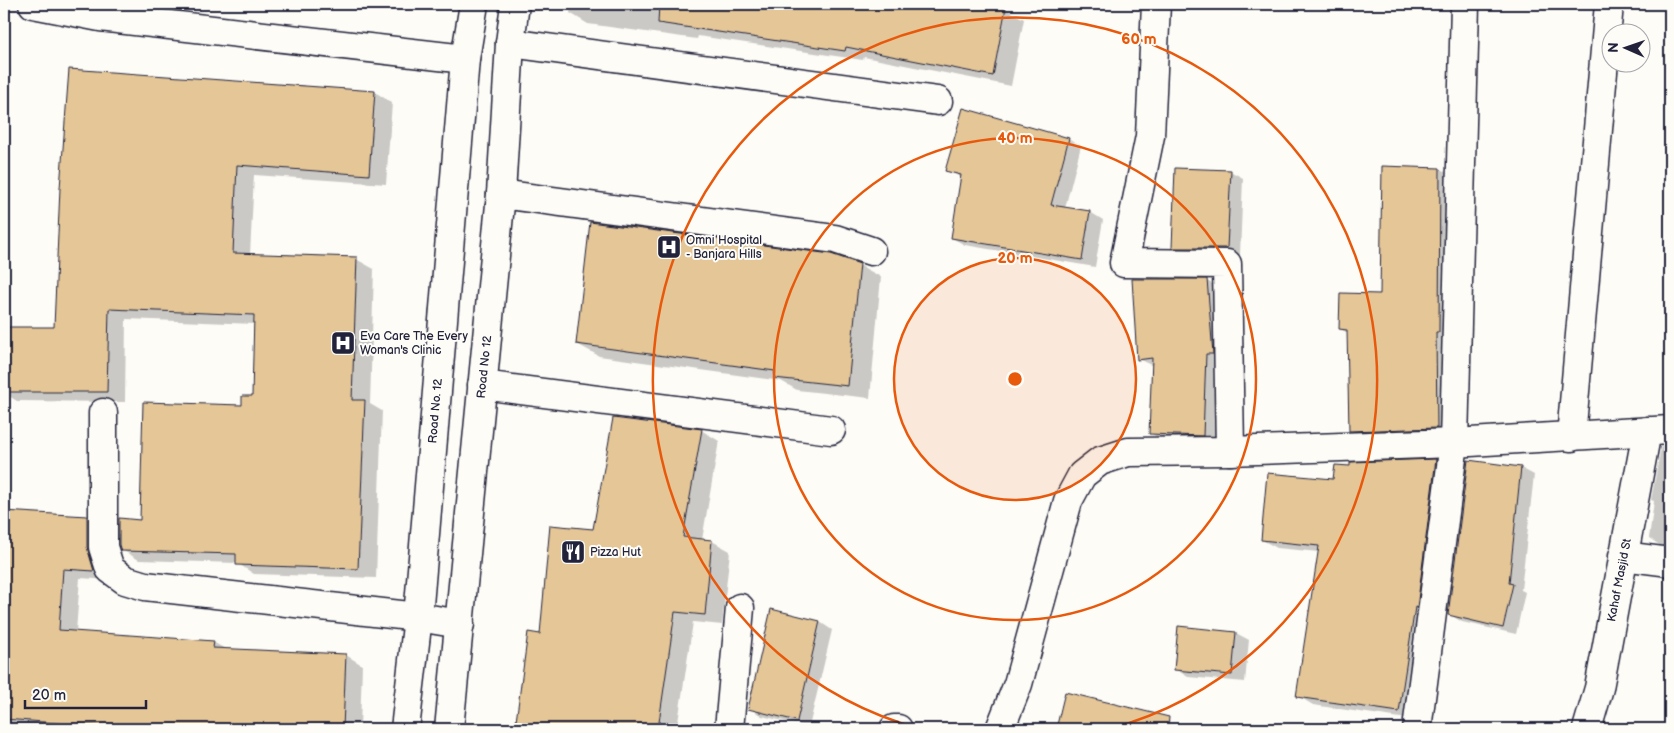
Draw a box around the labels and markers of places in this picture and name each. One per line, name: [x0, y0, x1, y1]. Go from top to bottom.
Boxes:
place label: Omni Hospital - Banjara Hills: [686, 233, 762, 262]
hospital icon: Omni Hospital - Banjara Hills: [656, 234, 682, 260]
place label: Eva Care The Every Woman's Clinic: [360, 329, 468, 358]
hospital icon: Eva Care The Every Woman's Clinic: [330, 330, 356, 356]
centre of rings: [1006, 370, 1024, 388]
restaurant icon: Pizza Hut: [560, 539, 586, 565]
place label: Pizza Hut: [590, 545, 641, 560]

